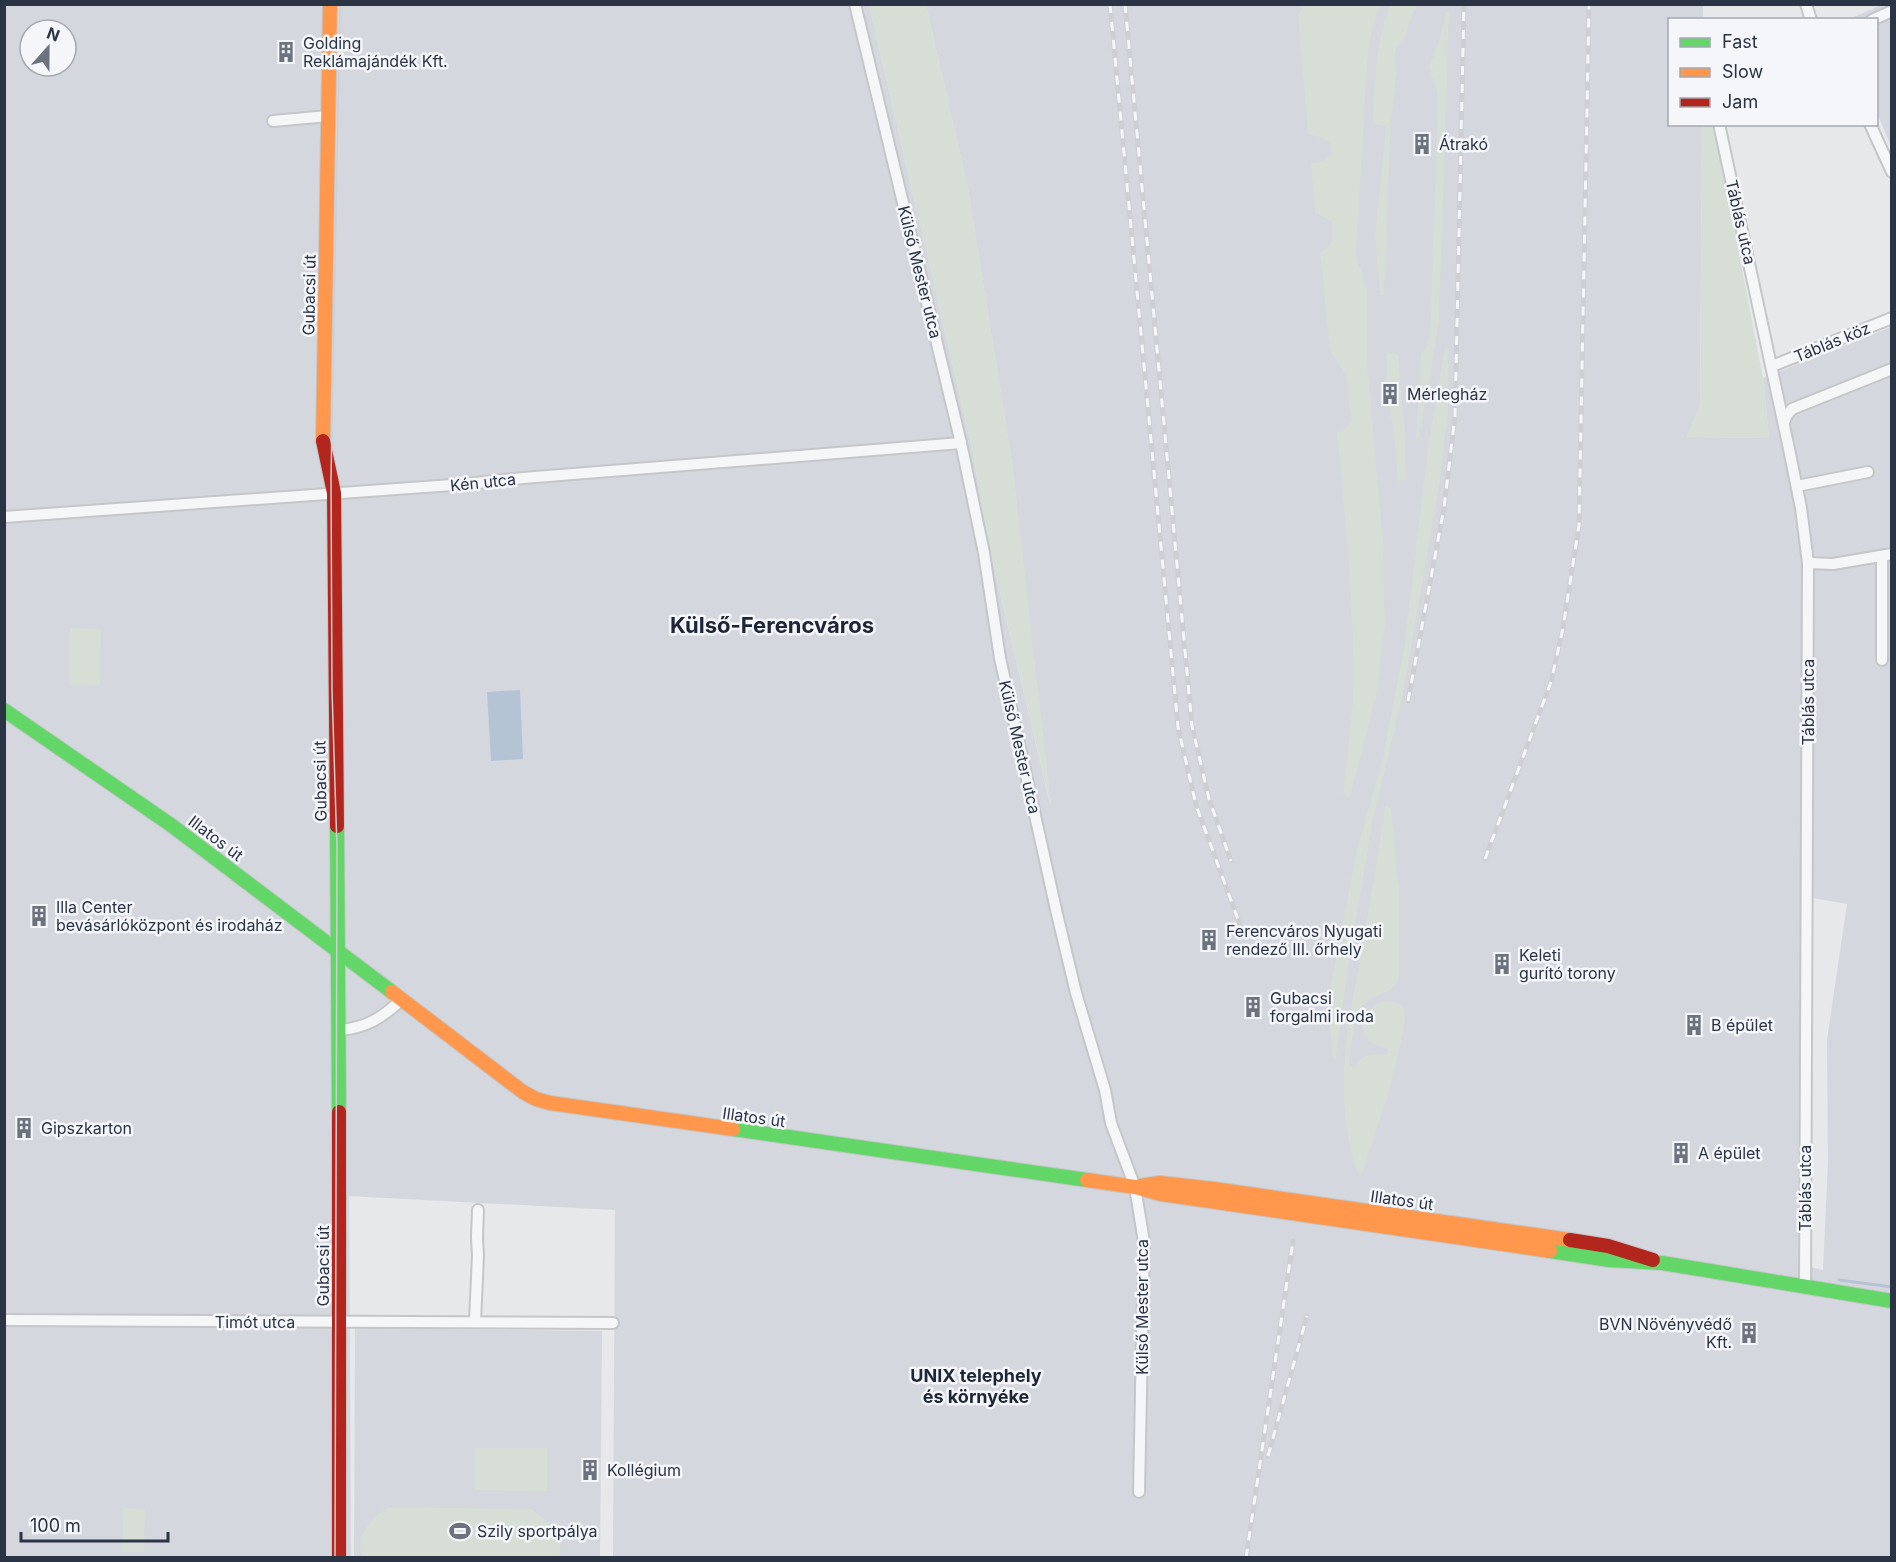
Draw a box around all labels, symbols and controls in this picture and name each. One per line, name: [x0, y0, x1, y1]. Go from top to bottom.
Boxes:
north arrow: [18, 18, 78, 78]
legend: [1668, 18, 1878, 126]
text: N: [44, 22, 63, 46]
text: Fast: [1722, 31, 1758, 52]
place label: Golding Reklámajándék Kft.: [303, 33, 448, 71]
building icon: Golding Reklámajándék Kft.: [274, 40, 298, 64]
text: Slow: [1722, 61, 1763, 82]
text: Jam: [1722, 91, 1758, 112]
building icon: Átrakó: [1410, 132, 1434, 156]
place label: Átrakó: [1439, 134, 1488, 154]
street label: Táblás utca: [1722, 178, 1760, 266]
street label: Külső Mester utca: [894, 204, 946, 340]
street label: Gubacsi út: [298, 254, 320, 336]
street label: Táblás köz: [1791, 318, 1873, 366]
building icon: Mérlegház: [1378, 382, 1402, 406]
place label: Mérlegház: [1407, 384, 1487, 404]
street label: Kén utca: [449, 469, 517, 495]
district label: Külső-Ferencváros: [670, 612, 874, 638]
street label: Táblás utca: [1798, 659, 1818, 745]
street label: Külső Mester utca: [995, 678, 1045, 816]
street label: Gubacsi út: [309, 740, 331, 822]
street label: Illatos út: [185, 811, 247, 865]
place label: Illa Center bevásárlóközpont és irodaház: [56, 897, 283, 935]
building icon: Illa Center bevásárlóközpont és irodaház: [27, 904, 51, 928]
place label: Ferencváros Nyugati rendező III. őrhely: [1226, 921, 1382, 959]
building icon: Ferencváros Nyugati rendező III. őrhely: [1197, 928, 1221, 952]
place label: Keleti gurító torony: [1519, 945, 1616, 983]
building icon: Keleti gurító torony: [1490, 952, 1514, 976]
place label: Gubacsi forgalmi iroda: [1270, 988, 1374, 1026]
building icon: Gubacsi forgalmi iroda: [1241, 995, 1265, 1019]
building icon: B épület: [1682, 1013, 1706, 1037]
place label: B épület: [1711, 1015, 1773, 1035]
street label: Illatos út: [721, 1103, 787, 1131]
building icon: Gipszkarton: [12, 1116, 36, 1140]
place label: Gipszkarton: [41, 1118, 132, 1138]
building icon: A épület: [1669, 1141, 1693, 1165]
place label: A épület: [1698, 1143, 1761, 1163]
street label: Táblás utca: [1795, 1145, 1815, 1231]
street label: Illatos út: [1369, 1186, 1435, 1214]
street label: Gubacsi út: [313, 1226, 333, 1307]
street label: Külső Mester utca: [1132, 1239, 1152, 1375]
street label: Timót utca: [215, 1312, 295, 1332]
place label: BVN Növényvédő Kft.: [1599, 1314, 1732, 1352]
building icon: BVN Növényvédő Kft.: [1737, 1321, 1761, 1345]
district label: UNIX telephely és környéke: [910, 1365, 1042, 1407]
building icon: Kollégium: [578, 1458, 602, 1482]
place label: Kollégium: [607, 1460, 681, 1480]
scale bar: [21, 1505, 168, 1543]
text: 100 m: [30, 1515, 81, 1536]
sports icon: Szily sportpálya: [448, 1519, 472, 1543]
place label: Szily sportpálya: [477, 1521, 598, 1541]

